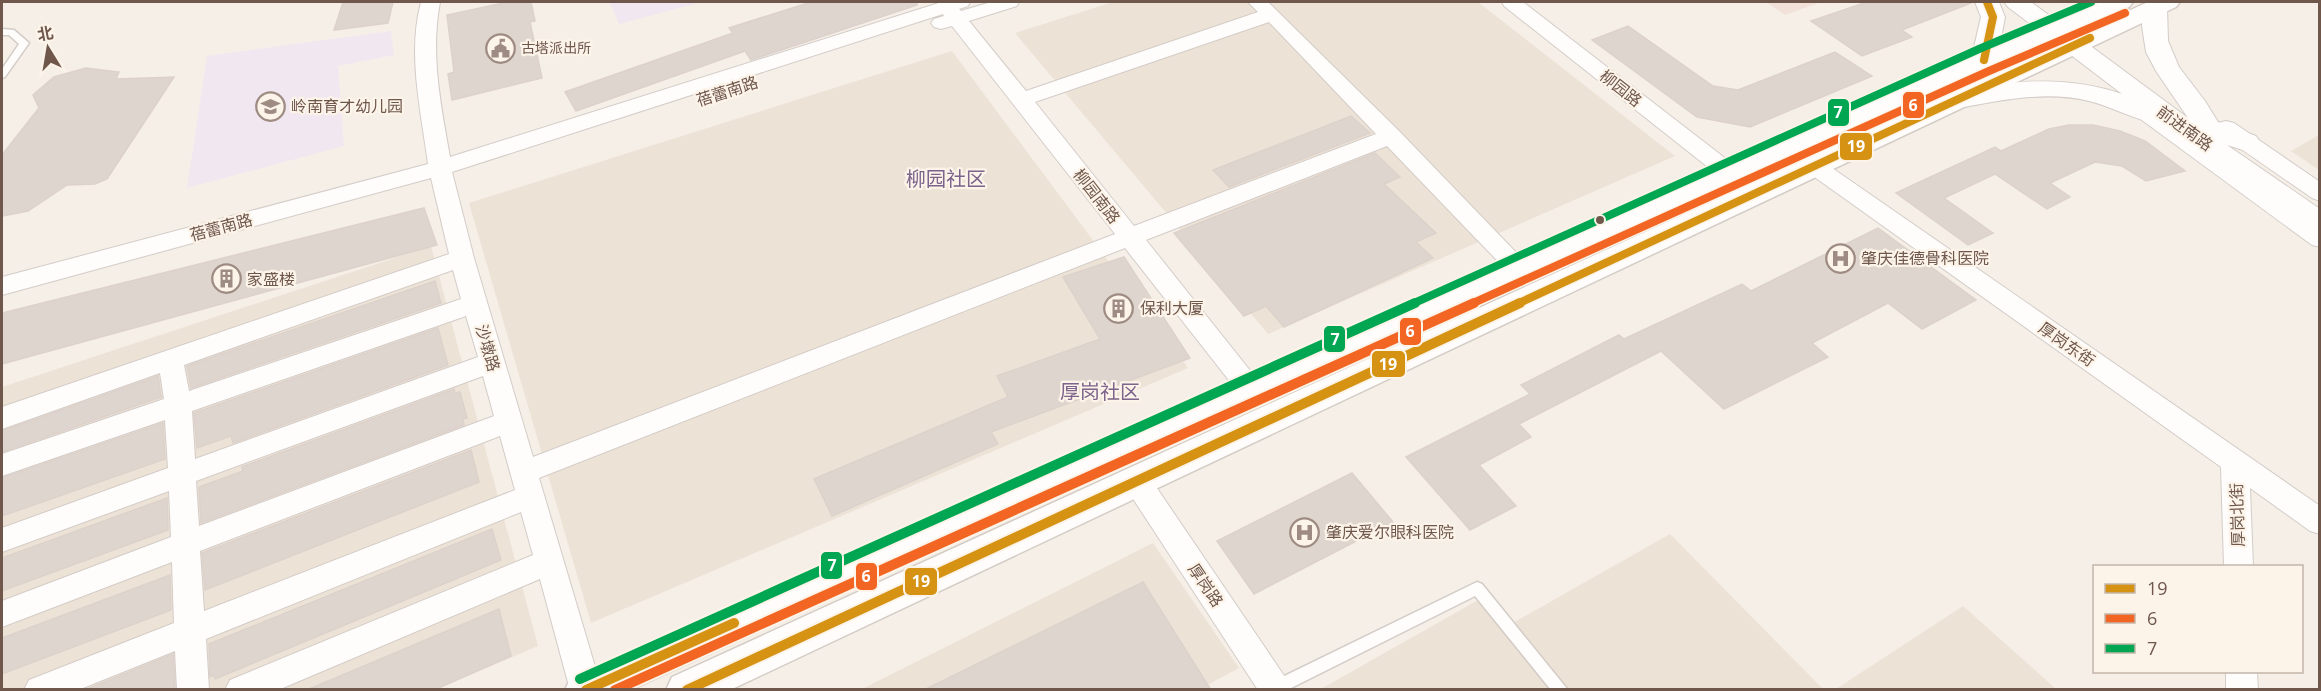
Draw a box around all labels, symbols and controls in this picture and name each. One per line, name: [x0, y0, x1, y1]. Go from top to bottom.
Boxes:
north arrow: [18, 18, 78, 78]
text: 北: [35, 21, 55, 46]
public building icon: 古塔派出所: [484, 32, 516, 64]
place label: 古塔派出所: [521, 38, 591, 57]
street label: 柳园路: [1595, 65, 1647, 111]
street label: 蓓蕾南路: [693, 71, 761, 111]
school or university icon: 岭南育才幼儿园: [254, 90, 286, 122]
line badge: 6: [1902, 91, 1925, 119]
text: 6: [1908, 94, 1918, 116]
place label: 岭南育才幼儿园: [291, 95, 403, 117]
line badge: 7: [1827, 98, 1850, 127]
street label: 前进南路: [2153, 100, 2217, 156]
text: 7: [1833, 101, 1843, 123]
line badge: 19: [1839, 132, 1873, 161]
text: 19: [1847, 135, 1865, 157]
street label: 柳园南路: [1069, 164, 1125, 228]
district label: 柳园社区: [906, 165, 986, 192]
street label: 蓓蕾南路: [187, 208, 255, 246]
unlabelled marker: [1594, 214, 1606, 226]
hospital icon: 肇庆佳德骨科医院: [1824, 242, 1856, 274]
place label: 肇庆佳德骨科医院: [1861, 247, 1989, 269]
building icon: 家盛楼: [210, 263, 242, 295]
place label: 家盛楼: [247, 268, 295, 290]
building icon: 保利大厦: [1103, 292, 1135, 324]
place label: 保利大厦: [1140, 297, 1204, 319]
line badge: 6: [1399, 317, 1422, 346]
street label: 厚岗东街: [2034, 317, 2100, 371]
text: 6: [1405, 320, 1415, 342]
street label: 沙墩路: [471, 322, 505, 374]
line badge: 7: [1323, 325, 1346, 353]
text: 7: [1330, 328, 1340, 350]
line badge: 19: [1371, 350, 1406, 378]
text: 19: [1379, 353, 1397, 375]
district label: 厚岗社区: [1060, 378, 1140, 405]
street label: 厚岗北街: [2225, 483, 2249, 547]
hospital icon: 肇庆爱尔眼科医院: [1289, 516, 1321, 548]
place label: 肇庆爱尔眼科医院: [1326, 521, 1454, 543]
line badge: 7: [820, 551, 843, 580]
text: 7: [827, 554, 837, 576]
street label: 厚岗路: [1183, 559, 1229, 611]
line badge: 6: [855, 562, 878, 591]
text: 6: [861, 565, 871, 587]
legend: [2093, 565, 2303, 673]
line badge: 19: [904, 567, 938, 596]
text: 19: [912, 570, 930, 592]
text: 19: [2147, 576, 2168, 600]
text: 6: [2147, 606, 2157, 630]
text: 7: [2147, 636, 2157, 660]

